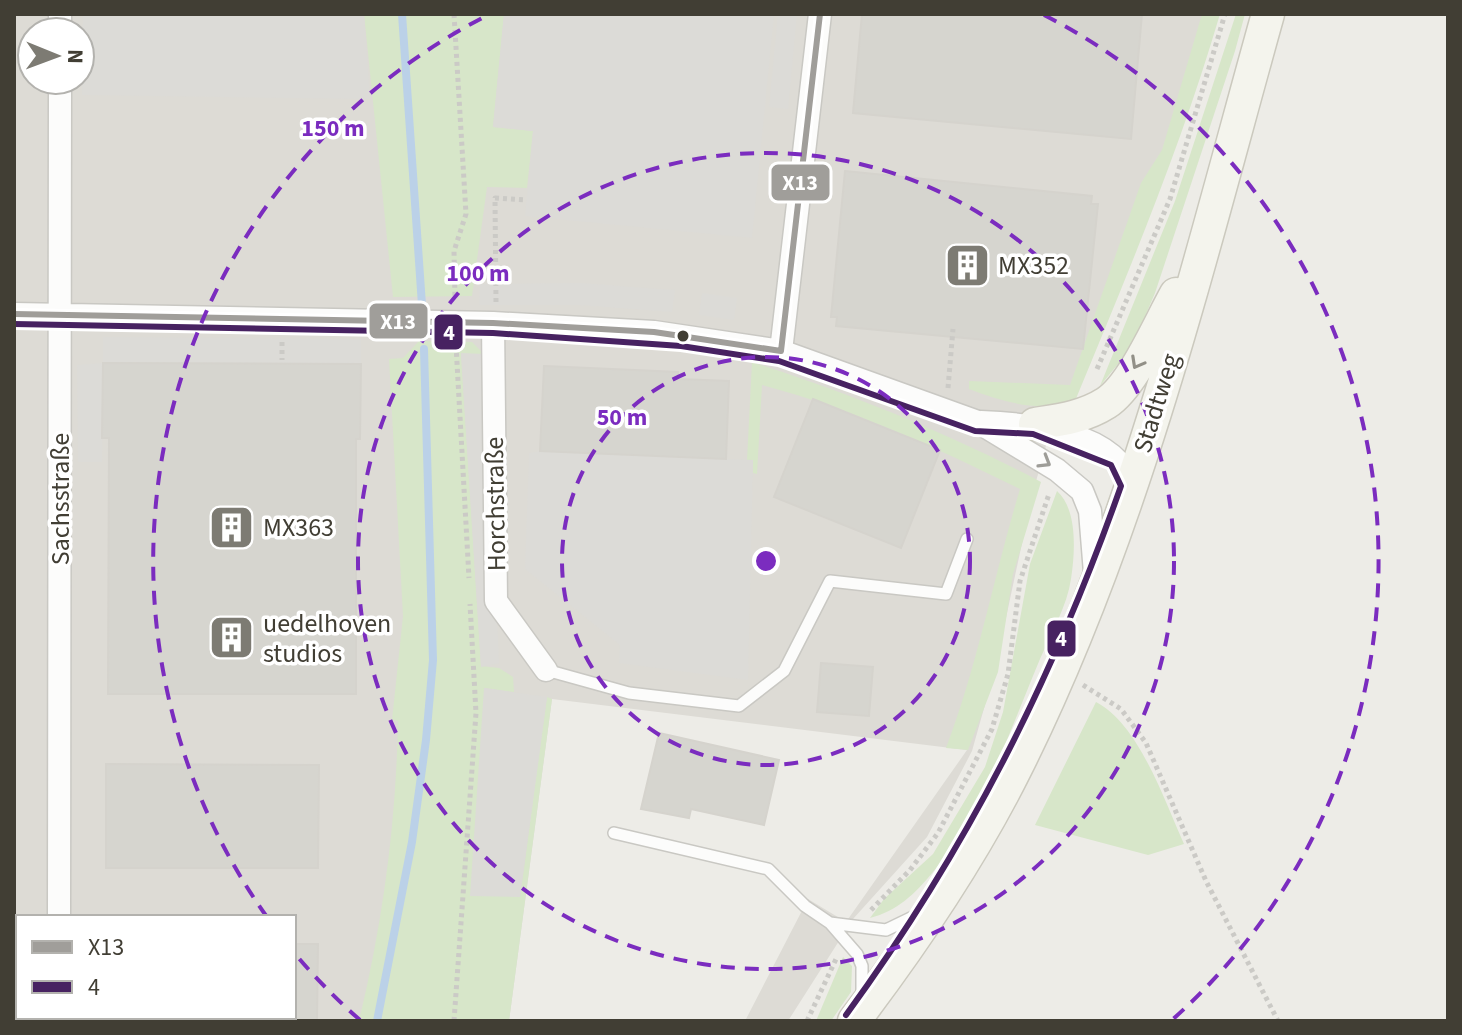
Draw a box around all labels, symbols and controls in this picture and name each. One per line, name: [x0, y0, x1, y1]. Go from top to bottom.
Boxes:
north arrow: [16, 16, 96, 96]
text: N: [59, 49, 91, 64]
text: 150 m: [301, 111, 365, 146]
line badge: X13: [770, 163, 831, 202]
text: X13: [782, 167, 818, 199]
building icon: MX352: [943, 241, 991, 289]
place label: MX352: [998, 247, 1069, 284]
text: 100 m: [446, 256, 510, 291]
line badge: X13: [368, 302, 429, 340]
text: X13: [380, 306, 416, 338]
line badge: 4: [433, 313, 464, 351]
text: 4: [443, 317, 455, 349]
unlabelled marker: [675, 328, 691, 344]
street label: Stadtweg: [1124, 349, 1189, 457]
one-way arrow: [1131, 355, 1146, 369]
text: 50 m: [597, 400, 647, 435]
street label: Sachsstraße: [42, 433, 79, 565]
street label: Horchstraße: [476, 436, 515, 571]
one-way arrow: [1036, 452, 1051, 468]
building icon: MX363: [208, 503, 256, 551]
place label: MX363: [263, 509, 334, 546]
centre of rings: [752, 547, 780, 575]
place label: uedelhoven studios: [263, 605, 391, 672]
building icon: uedelhoven studios: [208, 614, 256, 662]
line badge: 4: [1046, 619, 1077, 658]
text: 4: [1055, 623, 1067, 655]
legend: [16, 915, 296, 1019]
text: X13: [88, 930, 124, 965]
text: 4: [88, 970, 100, 1005]

